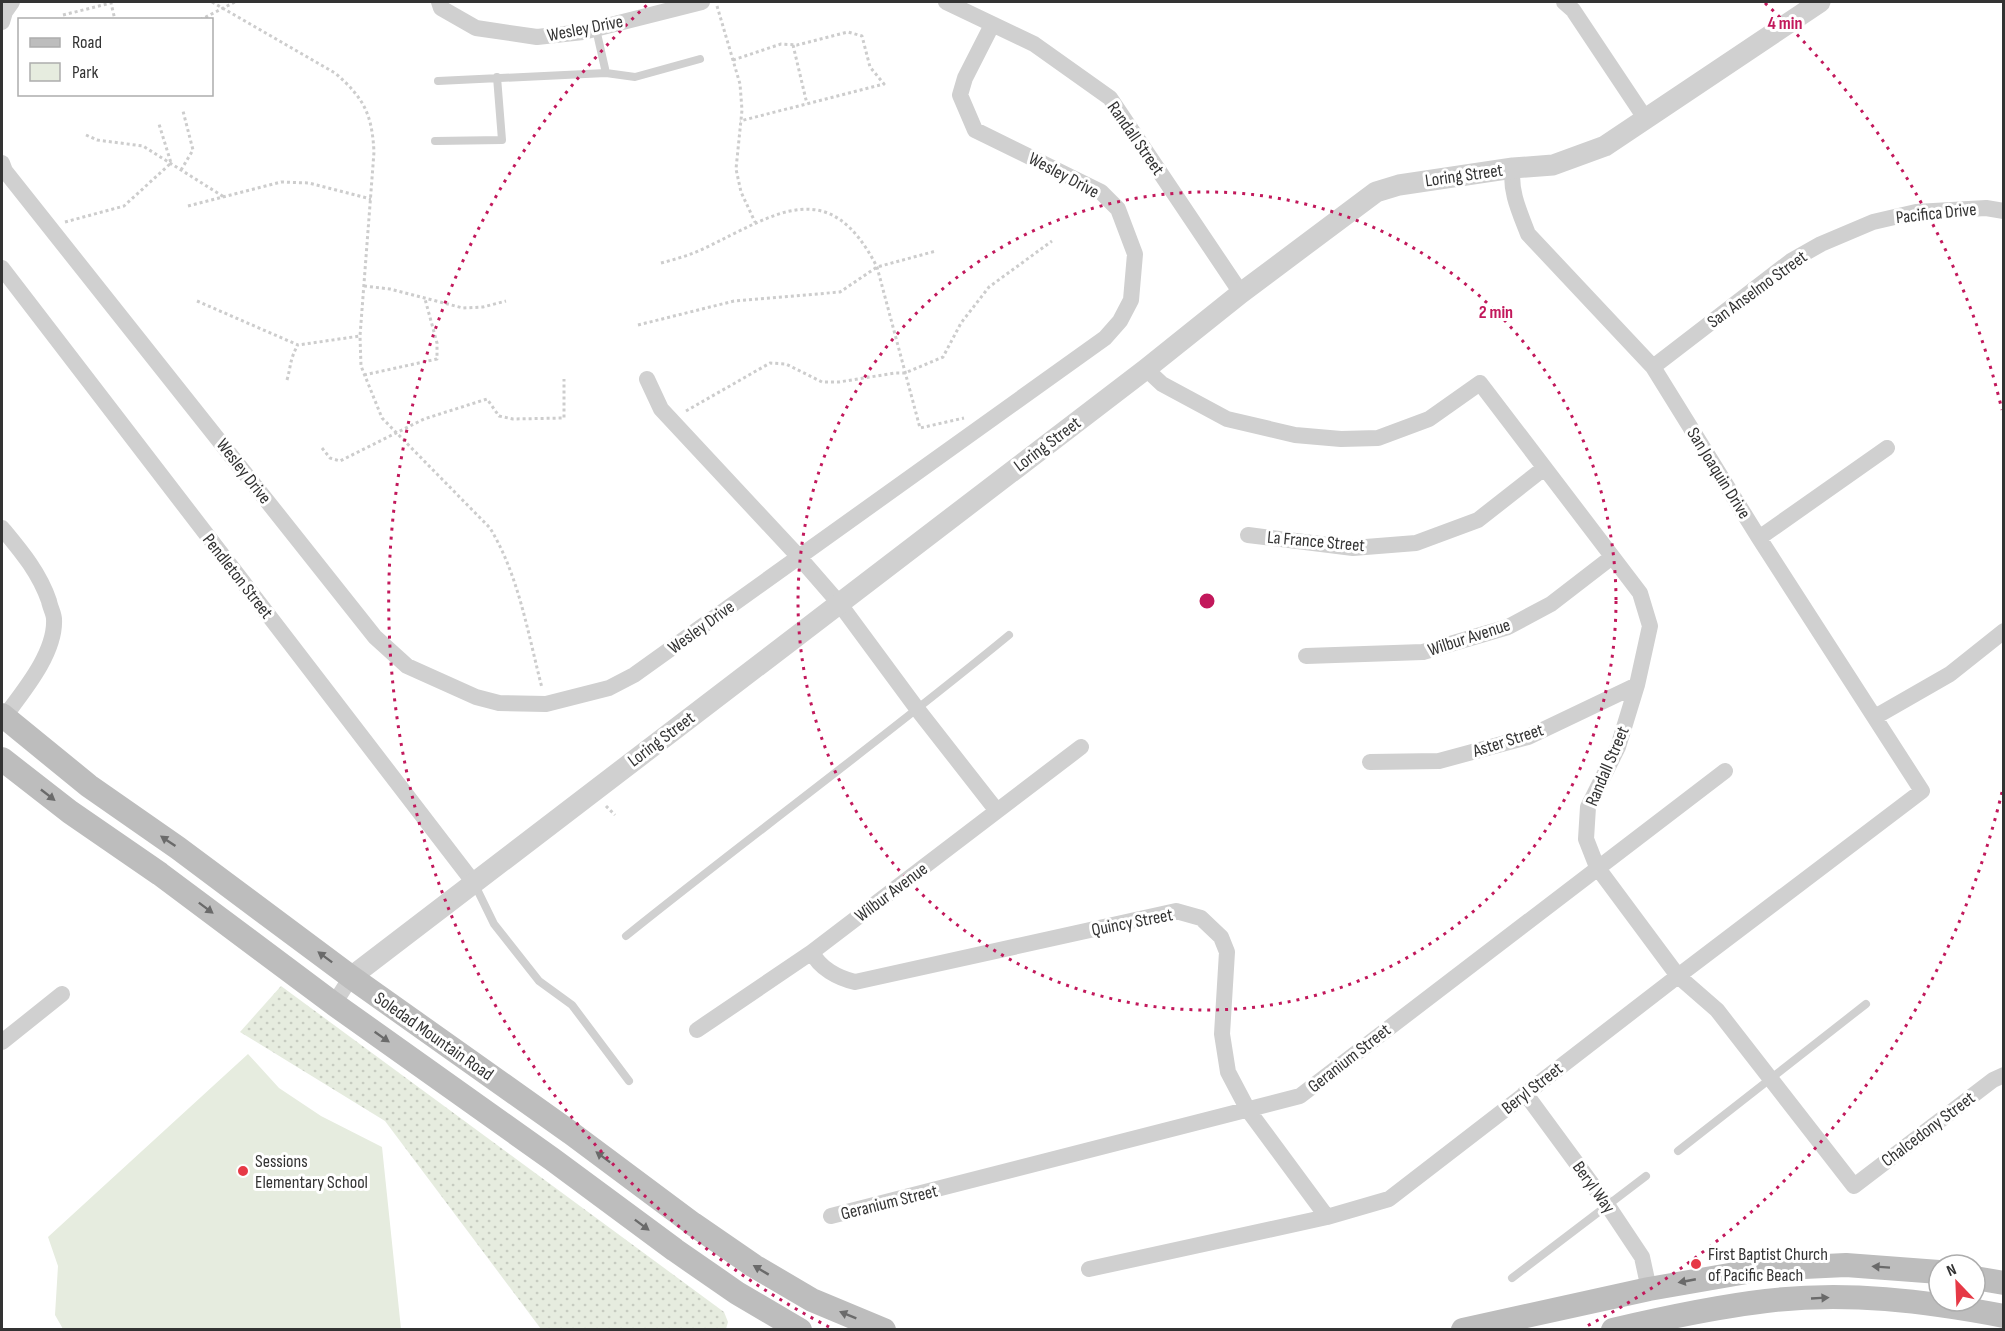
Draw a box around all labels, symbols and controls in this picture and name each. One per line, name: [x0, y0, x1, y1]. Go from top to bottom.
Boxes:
street label: Wesley Drive: [545, 11, 625, 46]
text: 4 min: [1768, 13, 1802, 34]
legend: [18, 18, 213, 96]
text: Road: [72, 32, 102, 53]
text: Park: [72, 62, 98, 83]
street label: Randall Street: [1103, 98, 1169, 179]
street label: Wesley Drive: [1025, 148, 1103, 203]
street label: Loring Street: [1424, 160, 1505, 191]
street label: Pacifica Drive: [1895, 199, 1977, 228]
street label: San Anselmo Street: [1703, 246, 1812, 333]
text: 2 min: [1479, 302, 1513, 323]
street label: Loring Street: [1010, 412, 1085, 476]
street label: San Joaquin Drive: [1682, 424, 1755, 523]
street label: Wesley Drive: [212, 435, 276, 508]
street label: La France Street: [1266, 527, 1366, 556]
street label: Pendleton Street: [198, 530, 278, 623]
centre of rings: [1197, 591, 1217, 611]
street label: Wesley Drive: [664, 596, 739, 658]
street label: Wilbur Avenue: [1425, 614, 1513, 661]
street label: Loring Street: [624, 707, 699, 771]
street label: Aster Street: [1469, 719, 1547, 762]
street label: Randall Street: [1581, 723, 1634, 809]
one-way arrow: [40, 788, 55, 800]
one-way arrow: [161, 835, 177, 847]
street label: Wilbur Avenue: [851, 858, 932, 926]
one-way arrow: [198, 902, 213, 914]
street label: Quincy Street: [1090, 904, 1175, 941]
one-way arrow: [317, 952, 332, 964]
street label: Soledad Mountain Road: [370, 988, 497, 1085]
street label: Geranium Street: [1304, 1019, 1395, 1097]
one-way arrow: [373, 1031, 389, 1043]
street label: Beryl Street: [1498, 1058, 1567, 1119]
street label: Chalcedony Street: [1877, 1087, 1980, 1171]
place label: Sessions Elementary School: [255, 1151, 368, 1193]
one-way arrow: [595, 1151, 611, 1163]
street label: Beryl Way: [1568, 1157, 1619, 1217]
marker: Sessions Elementary School: [236, 1164, 250, 1178]
street label: Geranium Street: [839, 1180, 940, 1225]
one-way arrow: [634, 1219, 649, 1231]
place label: First Baptist Church of Pacific Beach: [1708, 1244, 1828, 1286]
north arrow: [1927, 1253, 1987, 1313]
marker: First Baptist Church of Pacific Beach: [1689, 1257, 1703, 1271]
text: N: [1944, 1260, 1959, 1281]
one-way arrow: [1871, 1263, 1890, 1272]
one-way arrow: [753, 1265, 769, 1276]
one-way arrow: [1677, 1277, 1696, 1286]
one-way arrow: [1810, 1293, 1829, 1302]
one-way arrow: [839, 1310, 857, 1319]

